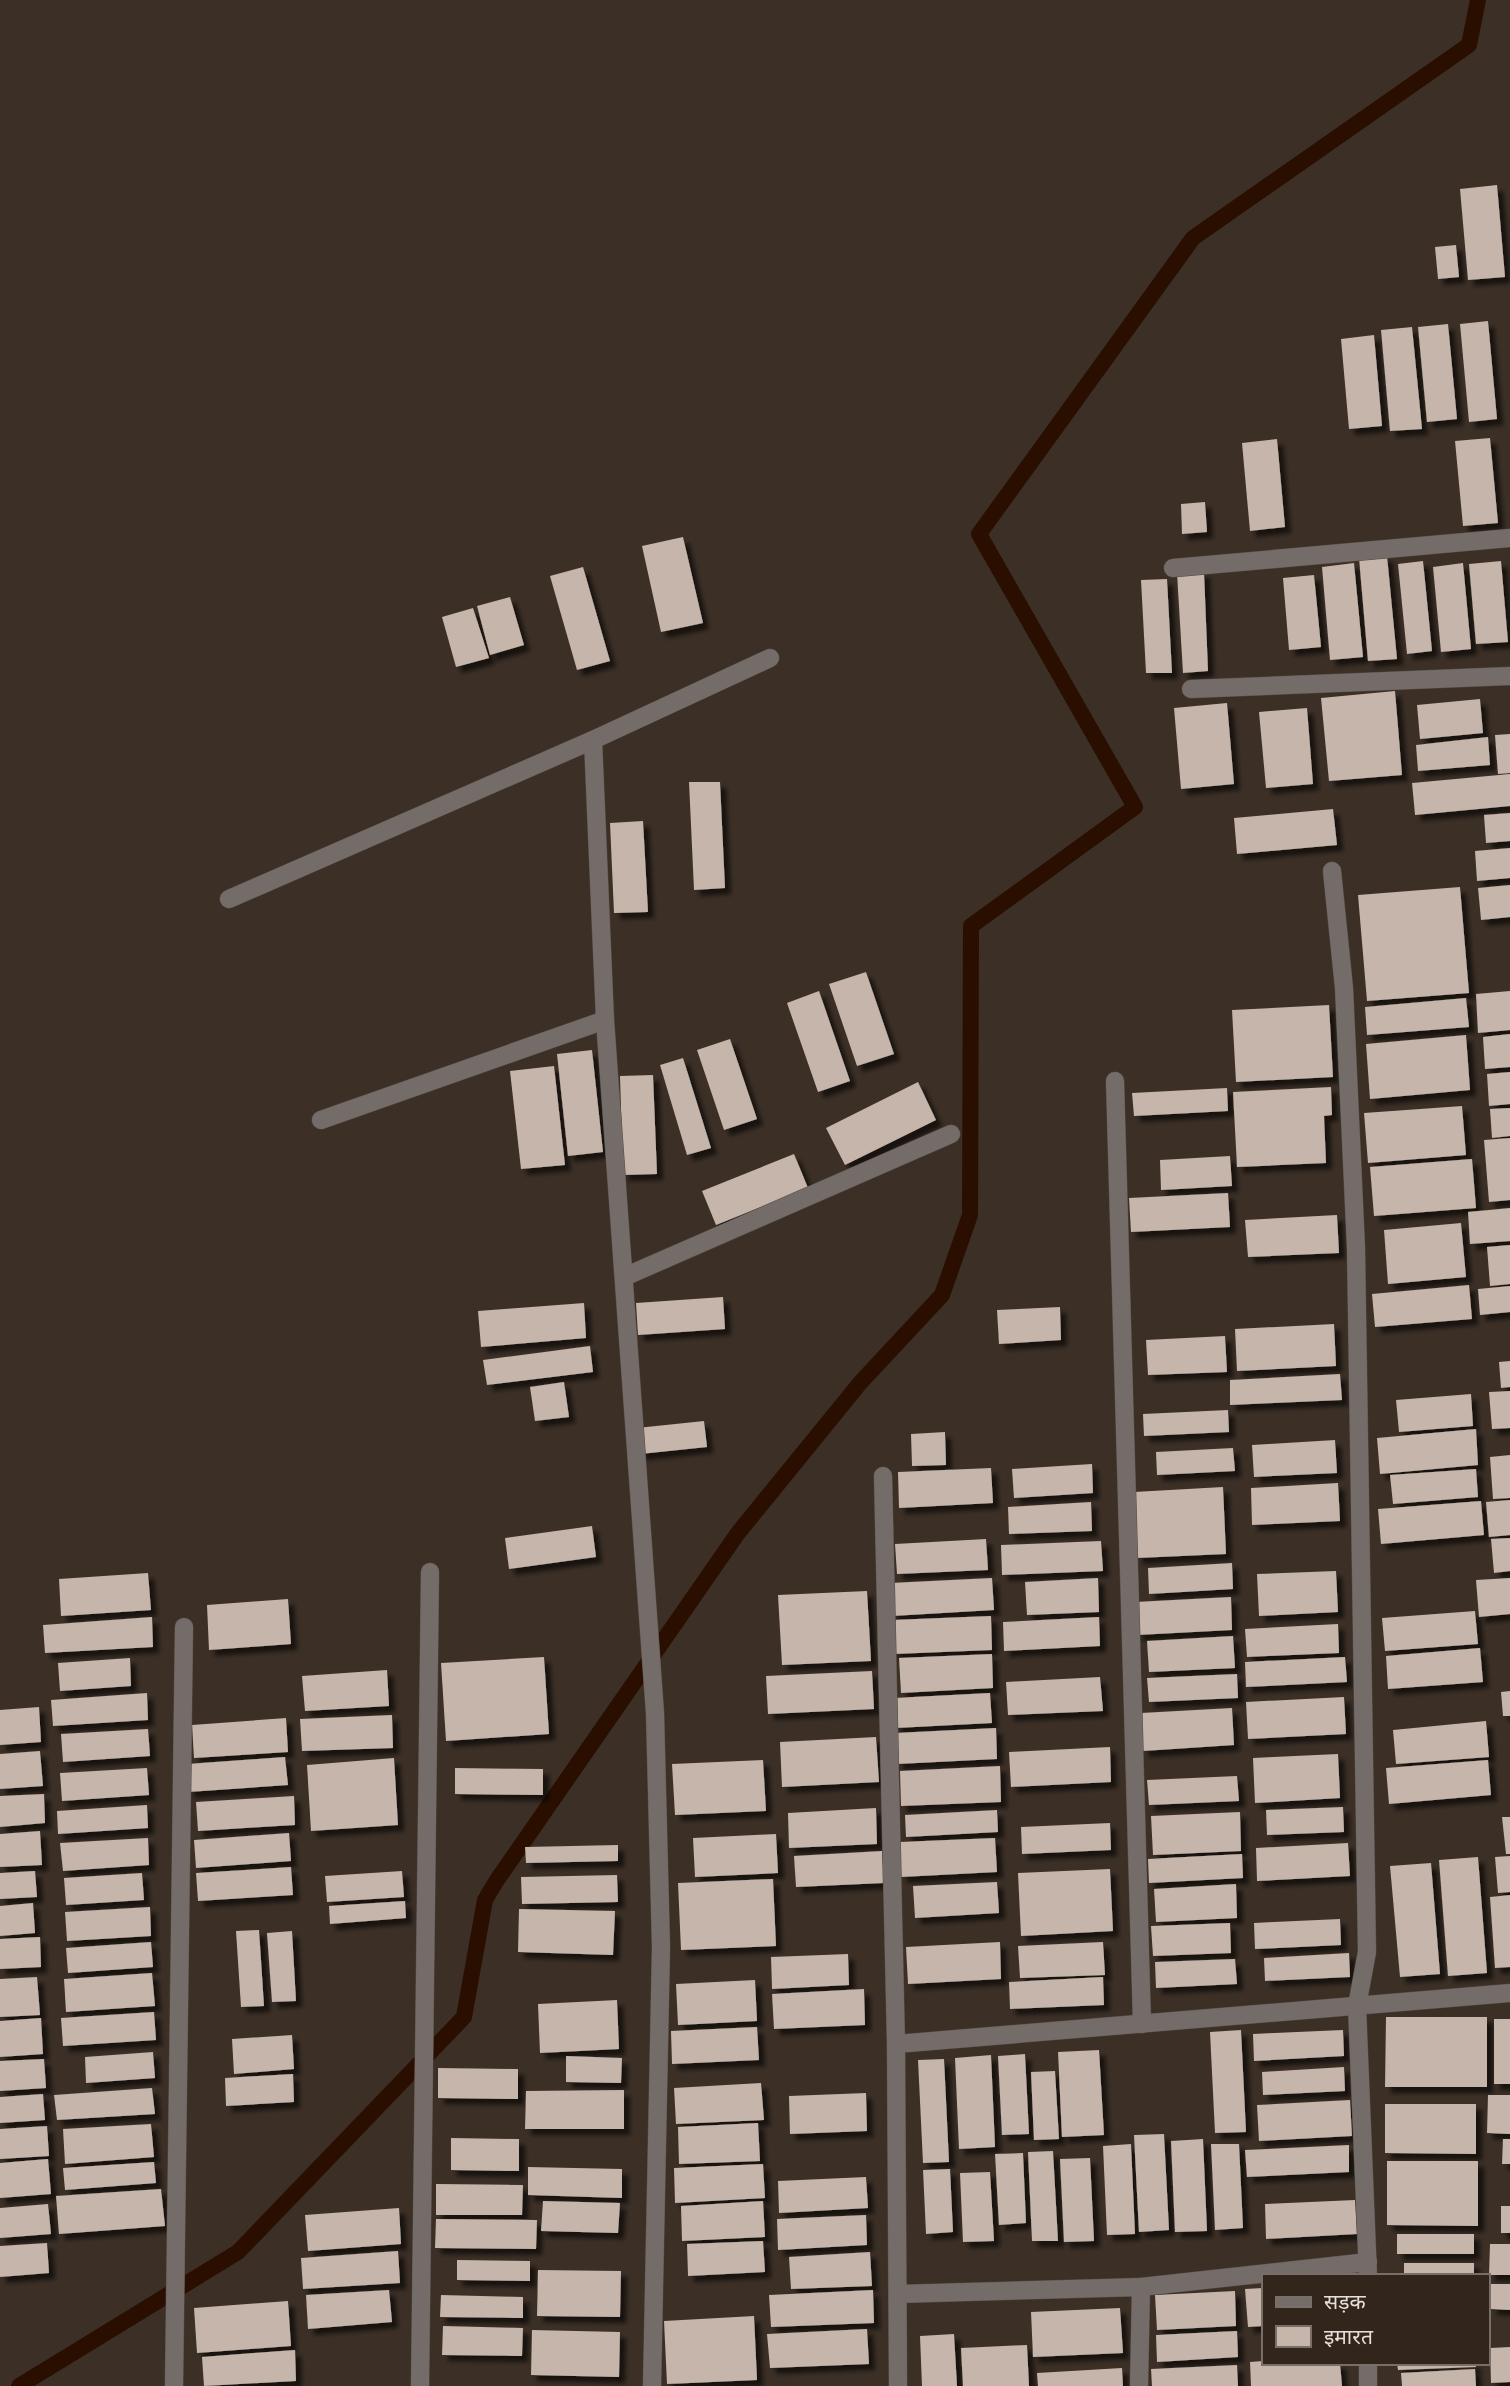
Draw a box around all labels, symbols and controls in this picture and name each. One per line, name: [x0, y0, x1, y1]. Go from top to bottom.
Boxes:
legend: [1262, 2274, 1489, 2365]
text: सड़क: [1324, 2290, 1366, 2313]
text: इमारत: [1324, 2325, 1374, 2348]

